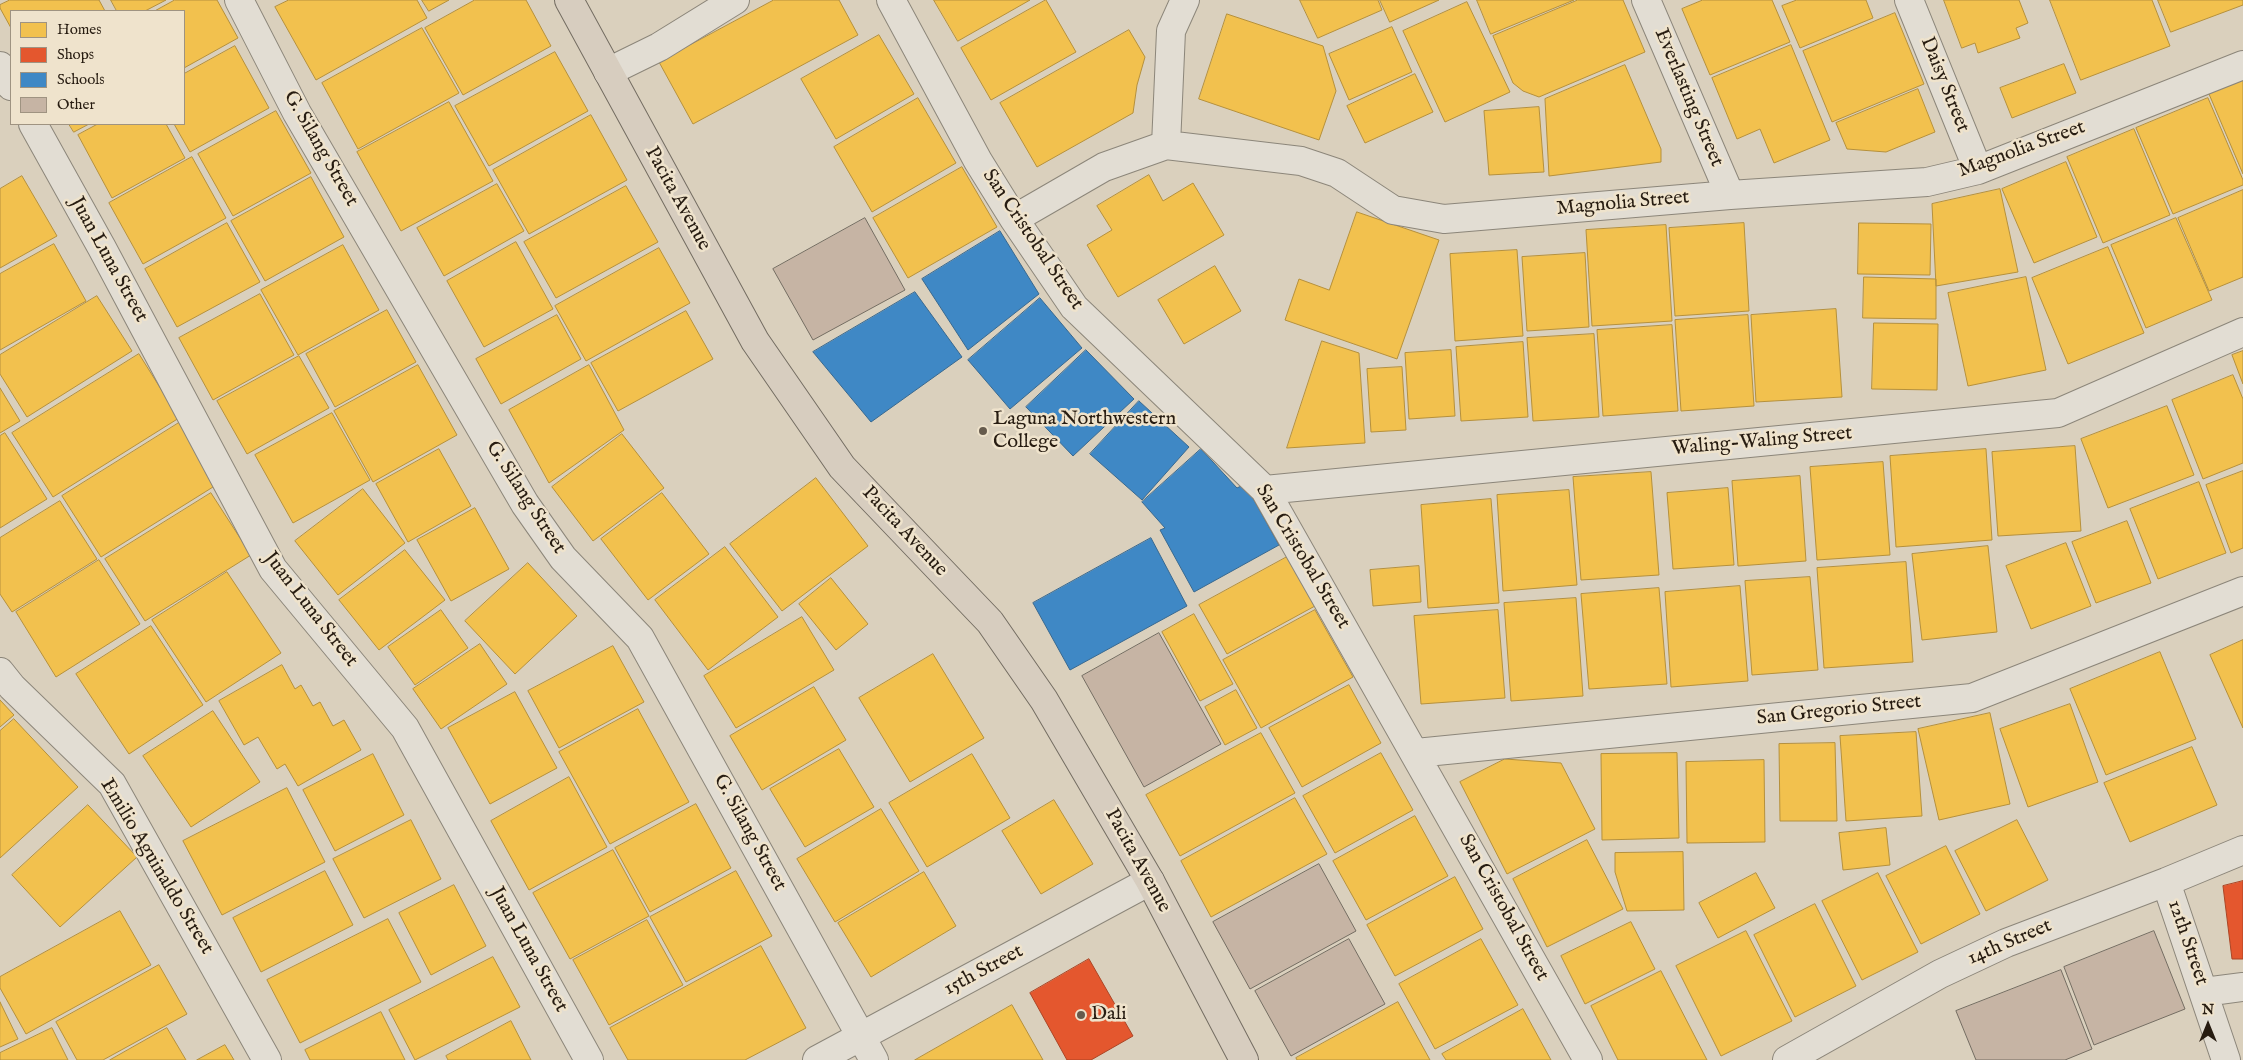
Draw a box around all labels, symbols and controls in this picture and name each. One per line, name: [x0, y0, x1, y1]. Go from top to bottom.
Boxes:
legend: [10, 10, 185, 125]
text: Homes: [57, 20, 101, 39]
street label: Everlasting Street: [1648, 25, 1728, 171]
street label: Daisy Street: [1914, 34, 1974, 136]
text: Shops: [57, 45, 94, 64]
text: Schools: [57, 70, 105, 89]
street label: G. Silang Street: [277, 87, 363, 211]
text: Other: [57, 95, 95, 114]
street label: Magnolia Street: [1955, 116, 2089, 184]
street label: Pacita Avenue: [639, 143, 715, 255]
street label: San Cristobal Street: [976, 165, 1088, 315]
street label: Magnolia Street: [1556, 186, 1690, 222]
street label: Juan Luna Street: [64, 193, 152, 327]
place label: Laguna Northwestern College: [993, 408, 1176, 455]
street label: Waling-Waling Street: [1671, 422, 1853, 462]
marker: Laguna Northwestern College: [977, 425, 989, 437]
street label: G. Silang Street: [480, 437, 570, 559]
street label: San Cristobal Street: [1249, 480, 1355, 634]
street label: Pacita Avenue: [856, 482, 952, 582]
street label: Juan Luna Street: [258, 548, 362, 672]
street label: San Gregorio Street: [1756, 690, 1922, 732]
street label: G. Silang Street: [707, 771, 791, 895]
street label: Emilio Aguinaldo Street: [94, 775, 218, 959]
street label: Pacita Avenue: [1099, 805, 1175, 917]
street label: San Cristobal Street: [1453, 830, 1553, 986]
street label: Juan Luna Street: [484, 883, 572, 1017]
street label: 12th Street: [2161, 897, 2213, 989]
street label: 14th Street: [1964, 915, 2056, 971]
street label: 15th Street: [940, 940, 1028, 1002]
north arrow: [2183, 1000, 2233, 1050]
text: N: [2202, 1001, 2214, 1019]
place label: Dali: [1091, 1003, 1127, 1027]
marker: Dali: [1075, 1009, 1087, 1021]

